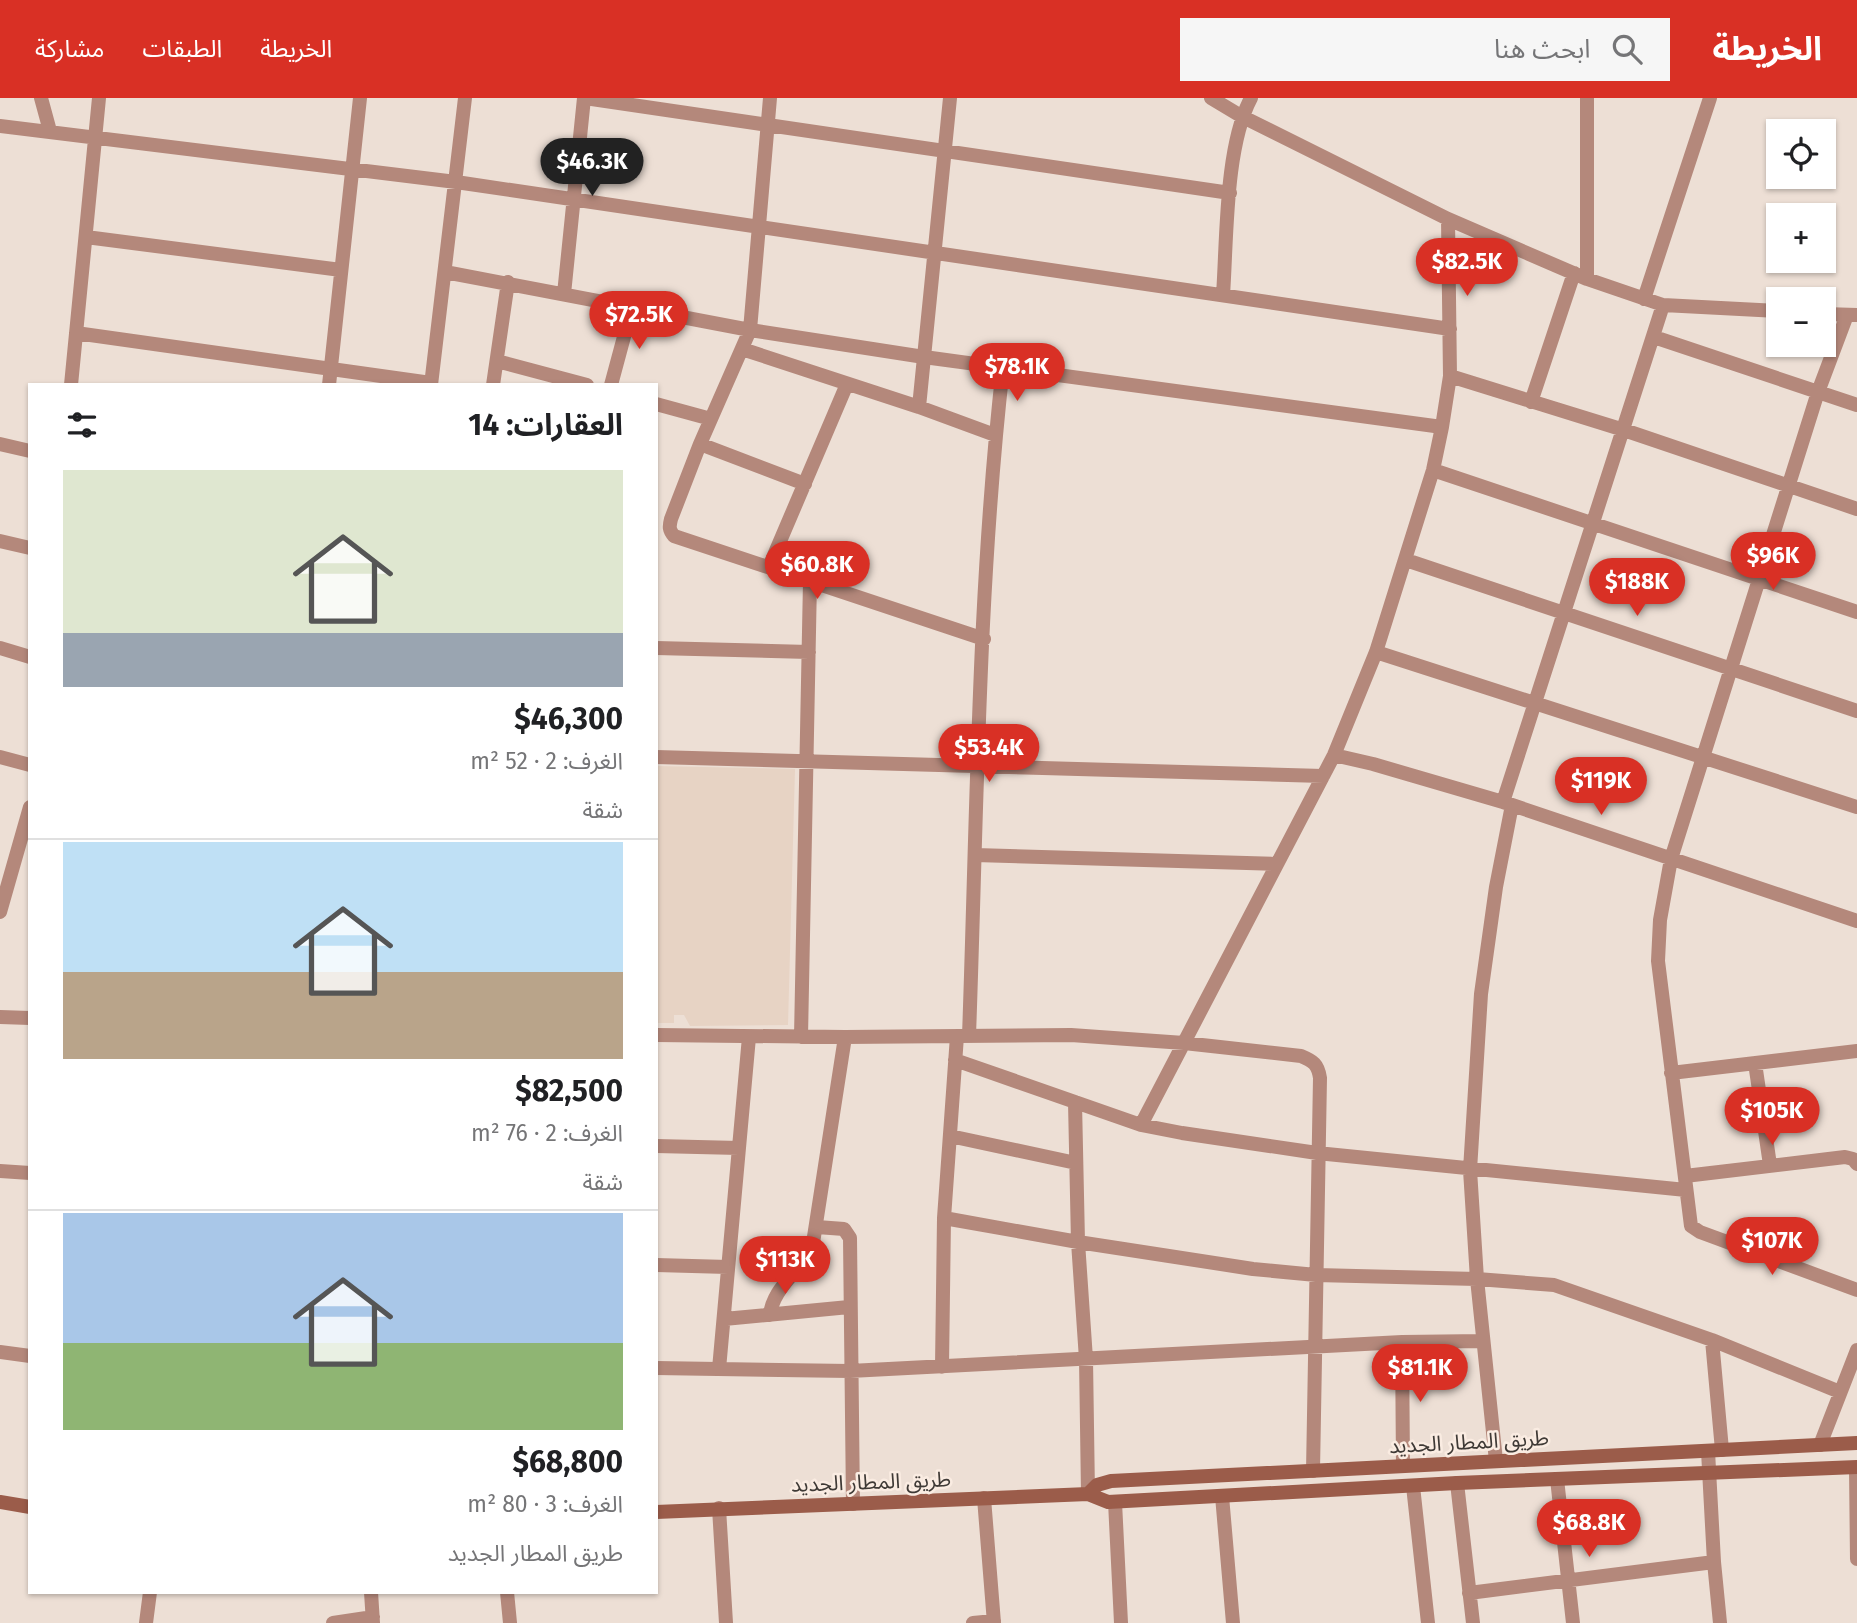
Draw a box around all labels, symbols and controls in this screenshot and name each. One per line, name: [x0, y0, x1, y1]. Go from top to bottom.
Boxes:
search box: [1180, 18, 1670, 81]
text: الخريطة: [1712, 29, 1822, 69]
icon: search: [1608, 30, 1646, 68]
text: ابحث هنا: [1494, 34, 1590, 65]
text: مشاركة: [35, 35, 104, 63]
text: الطبقات: [142, 35, 222, 63]
text: الخريطة: [260, 35, 332, 63]
map controls: [1766, 119, 1836, 357]
button: locate: [1766, 119, 1836, 189]
pin: $46.3K: [535, 139, 649, 198]
text: $46.3K: [556, 147, 628, 175]
button: +: [1766, 203, 1836, 273]
pin: $82.5K: [1410, 238, 1524, 298]
text: $82.5K: [1432, 247, 1502, 275]
button: −: [1766, 287, 1836, 357]
pin: $72.5K: [582, 292, 696, 351]
text: $72.5K: [605, 300, 673, 328]
pin: $78.1K: [960, 344, 1074, 403]
text: $78.1K: [985, 352, 1049, 380]
icon: filters: [63, 406, 101, 444]
text: العقارات: 14: [468, 407, 623, 443]
icon: home: [280, 516, 406, 642]
pin: $96K: [1732, 532, 1814, 592]
text: $96K: [1747, 541, 1799, 569]
pin: $60.8K: [760, 542, 874, 601]
text: $60.8K: [781, 550, 853, 578]
pin: $188K: [1588, 559, 1686, 618]
text: $188K: [1605, 567, 1669, 595]
text: $46,300: [514, 701, 623, 737]
pin: $53.4K: [932, 724, 1046, 784]
text: $53.4K: [954, 733, 1024, 761]
text: الغرف: 2 · 52 m²: [470, 747, 623, 775]
pin: $119K: [1552, 758, 1650, 817]
text: $119K: [1571, 766, 1631, 794]
text: شقة: [582, 796, 623, 824]
icon: home: [280, 888, 406, 1014]
text: $82,500: [515, 1073, 623, 1109]
pin: $105K: [1723, 1088, 1821, 1147]
text: $105K: [1741, 1096, 1803, 1124]
text: الغرف: 2 · 76 m²: [471, 1119, 623, 1147]
text: شقة: [582, 1168, 623, 1196]
pin: $107K: [1723, 1218, 1821, 1277]
text: $107K: [1742, 1226, 1802, 1254]
pin: $113K: [736, 1236, 834, 1296]
text: $113K: [755, 1245, 815, 1273]
icon: home: [280, 1259, 406, 1385]
pin: $81.1K: [1363, 1344, 1477, 1404]
text: $81.1K: [1388, 1353, 1452, 1381]
street label: طريق المطار الجديد: [1388, 1425, 1550, 1459]
text: $68,800: [512, 1444, 623, 1480]
street label: طريق المطار الجديد: [791, 1466, 951, 1498]
text: الغرف: 3 · 80 m²: [467, 1490, 623, 1518]
pin: $68.8K: [1532, 1500, 1646, 1559]
text: $68.8K: [1553, 1508, 1625, 1536]
text: طريق المطار الجديد: [448, 1539, 623, 1567]

